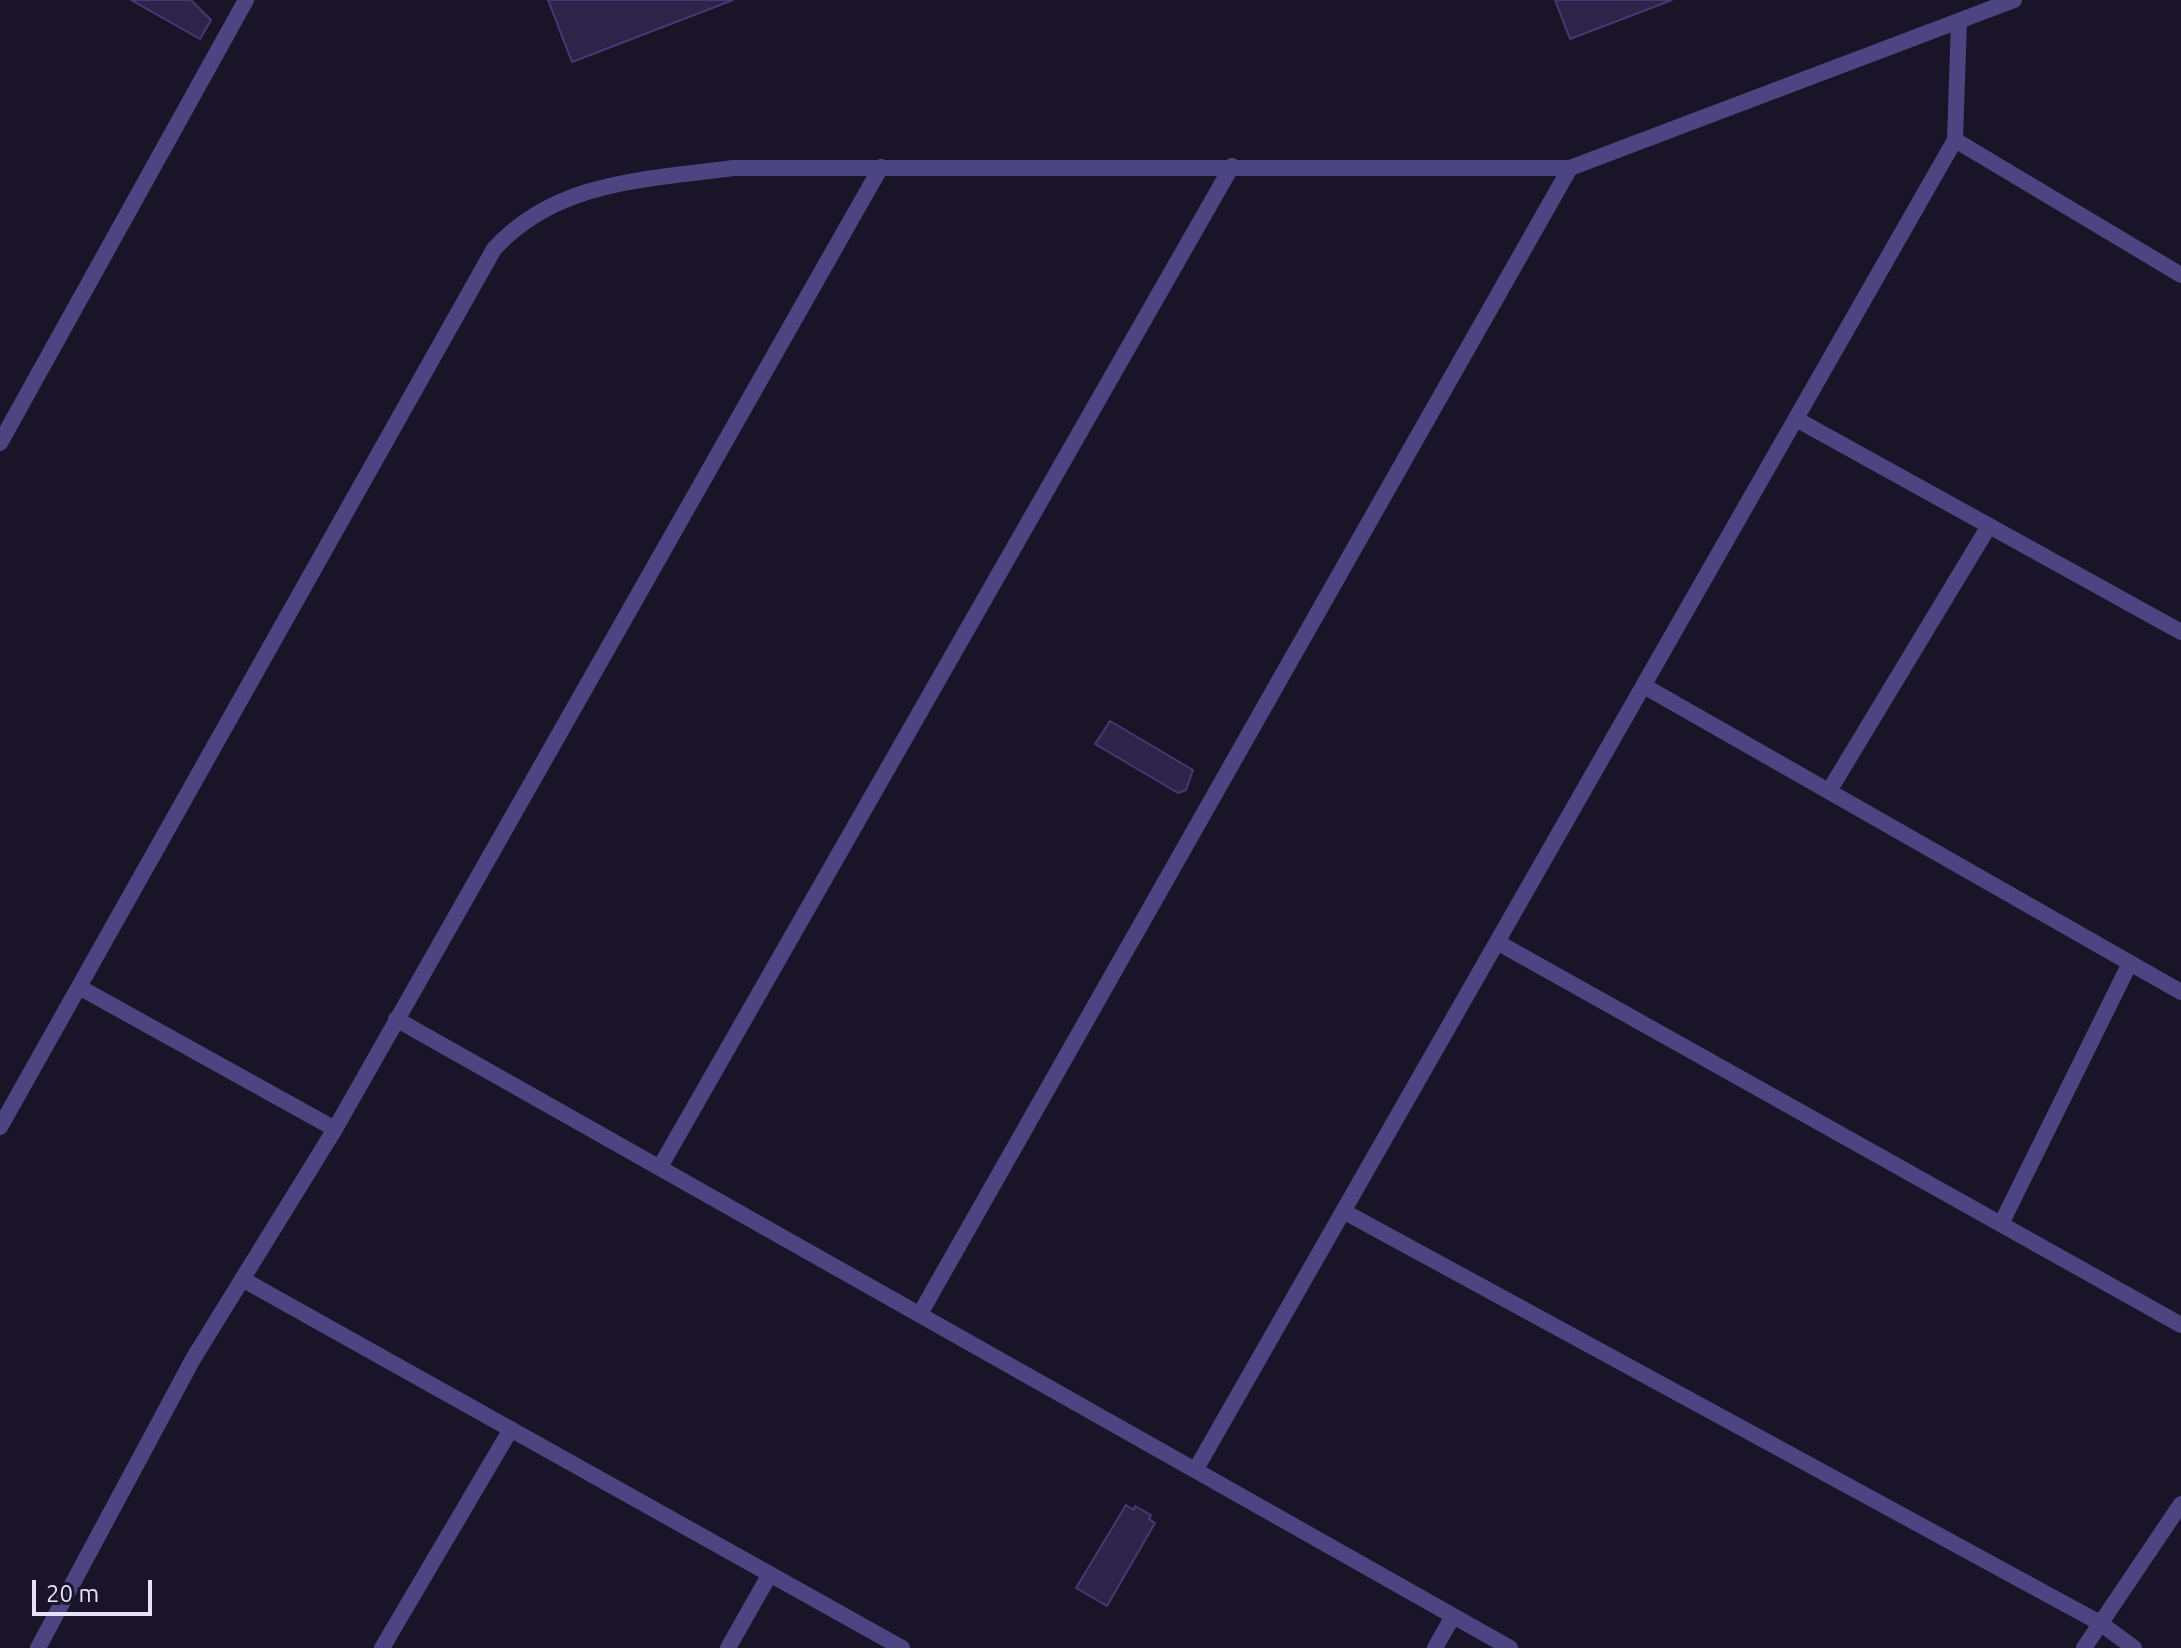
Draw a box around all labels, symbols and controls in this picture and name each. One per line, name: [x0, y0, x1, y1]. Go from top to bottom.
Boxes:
scale bar: [36, 1564, 156, 1614]
text: 20 m: [46, 1580, 99, 1607]

